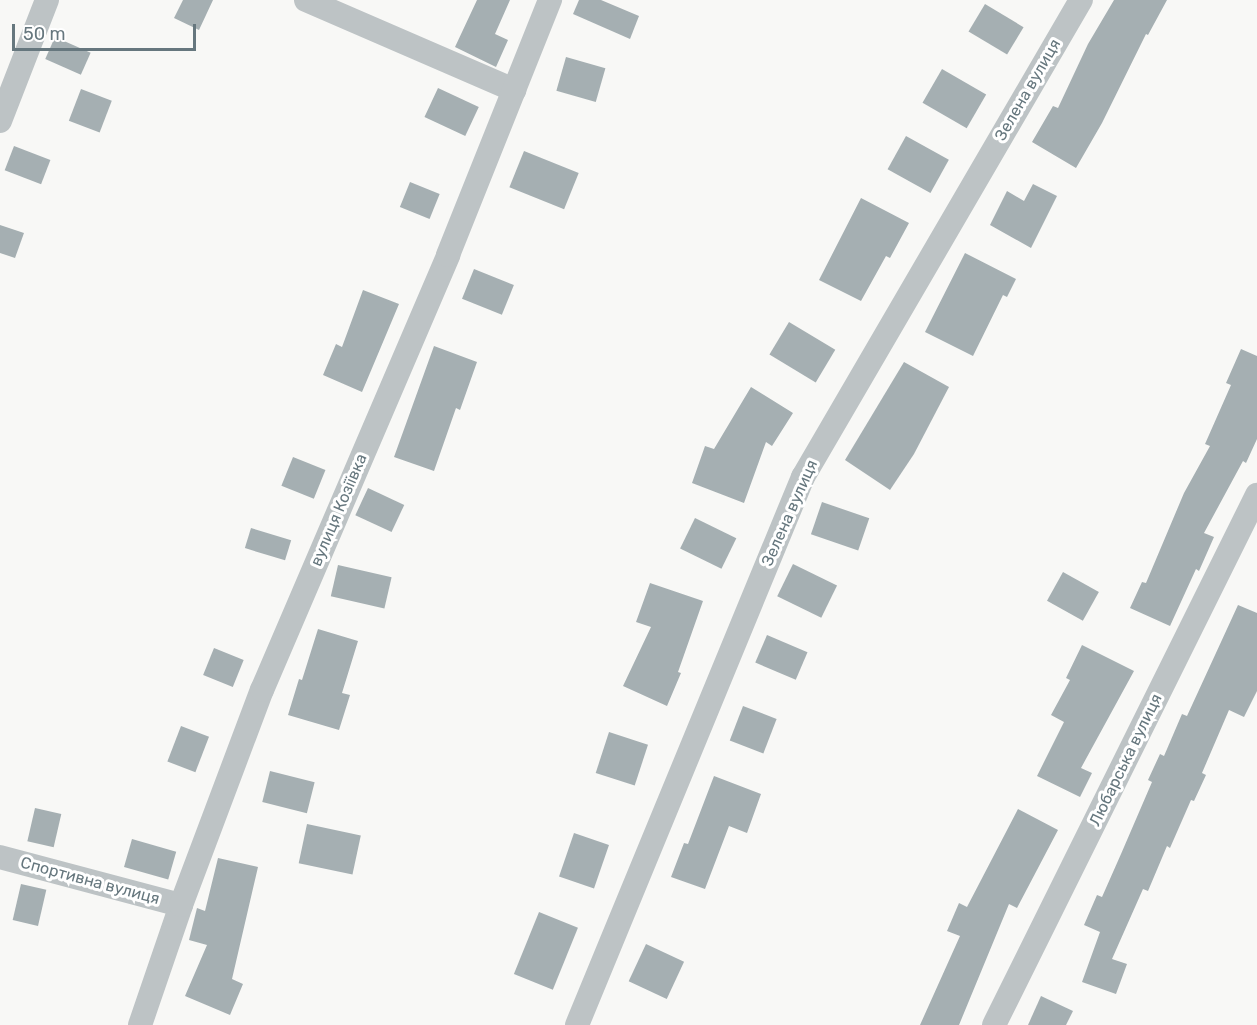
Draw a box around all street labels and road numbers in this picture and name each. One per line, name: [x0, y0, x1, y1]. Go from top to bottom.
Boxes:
street label: Зелена вулиця: [991, 36, 1065, 144]
street label: вулиця Козіївка: [307, 451, 371, 569]
street label: Зелена вулиця: [758, 457, 822, 569]
street label: Любарська вулиця: [1086, 691, 1166, 829]
street label: Спортивна вулиця: [18, 853, 162, 909]

